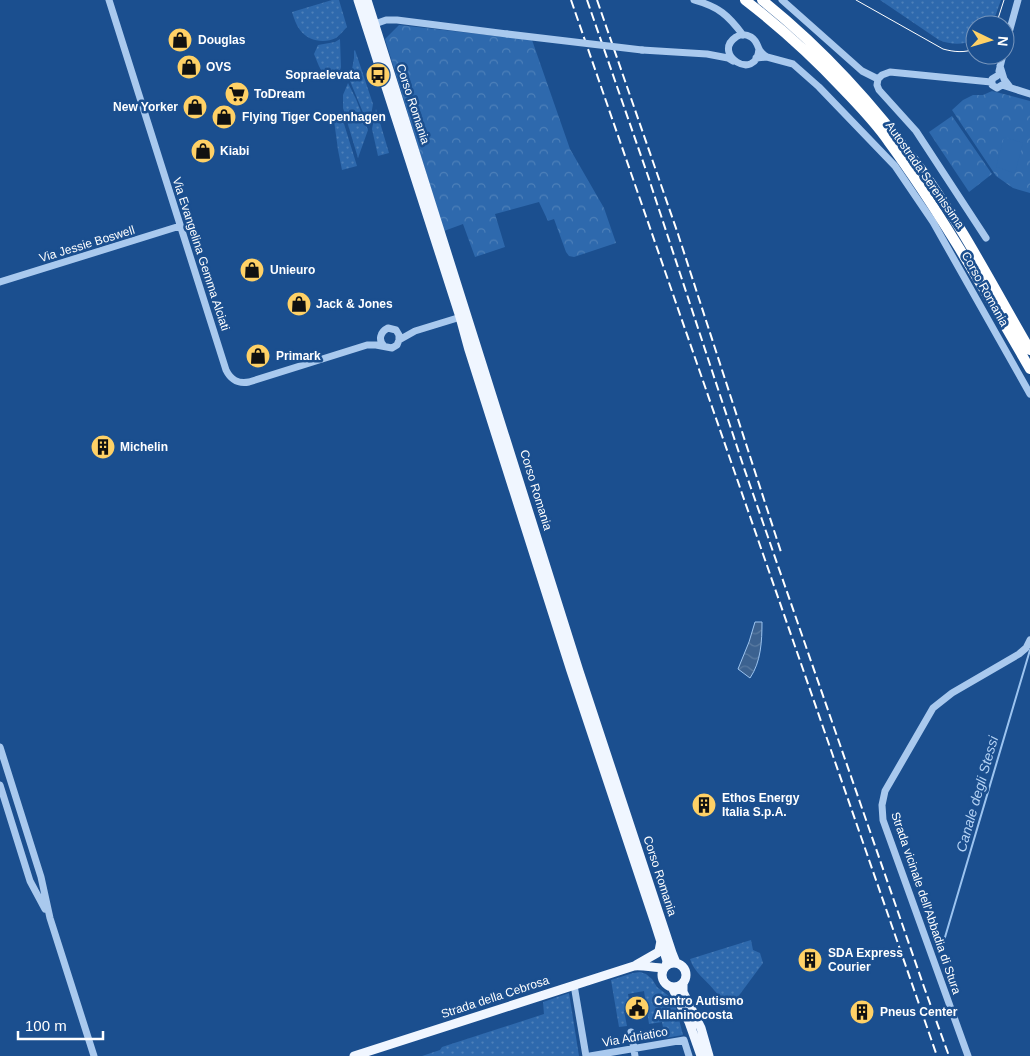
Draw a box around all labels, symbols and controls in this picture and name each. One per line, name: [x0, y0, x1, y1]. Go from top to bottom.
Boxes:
north arrow: [965, 15, 1015, 65]
shop icon: Douglas: [167, 27, 193, 53]
place label: Douglas: [198, 33, 246, 47]
text: N: [995, 35, 1011, 47]
shop icon: OVS: [176, 54, 202, 80]
place label: OVS: [206, 60, 231, 74]
bus stop icon: Sopraelevata: [365, 62, 391, 88]
street label: Corso Romania: [393, 62, 433, 146]
place label: Sopraelevata: [285, 68, 360, 82]
supermarket icon: ToDream: [224, 81, 250, 107]
place label: ToDream: [254, 87, 305, 101]
shop icon: New Yorker: [182, 94, 208, 120]
place label: New Yorker: [113, 100, 178, 114]
shop icon: Flying Tiger Copenhagen: [211, 104, 237, 130]
place label: Flying Tiger Copenhagen: [242, 110, 386, 124]
street label: Autostrada Serenissima: [883, 119, 967, 231]
shop icon: Kiabi: [190, 138, 216, 164]
place label: Kiabi: [220, 144, 249, 158]
street label: Via Evangelina Gemma Alciati: [170, 175, 232, 333]
street label: Via Jessie Boswell: [38, 223, 136, 265]
street label: Corso Romania: [959, 249, 1011, 329]
shop icon: Unieuro: [239, 257, 265, 283]
place label: Unieuro: [270, 263, 315, 277]
shop icon: Jack & Jones: [286, 291, 312, 317]
place label: Jack & Jones: [316, 297, 393, 311]
shop icon: Primark: [245, 343, 271, 369]
place label: Primark: [276, 349, 321, 363]
building icon: Michelin: [90, 434, 116, 460]
place label: Michelin: [120, 440, 168, 454]
street label: Corso Romania: [517, 448, 555, 532]
water label: Canale degli Stessi: [953, 733, 1001, 854]
place label: Ethos Energy Italia S.p.A.: [722, 791, 800, 819]
building icon: Ethos Energy Italia S.p.A.: [691, 792, 717, 818]
street label: Strada vicinale dell'Abbadia di Stura: [888, 810, 964, 996]
street label: Corso Romania: [640, 834, 680, 918]
place label: SDA Express Courier: [828, 946, 903, 974]
building icon: SDA Express Courier: [797, 947, 823, 973]
street label: Strada della Cebrosa: [439, 973, 551, 1021]
place label: Centro Autismo Allaninocosta: [654, 994, 744, 1022]
public building icon: Centro Autismo Allaninocosta: [624, 995, 650, 1021]
building icon: Pneus Center: [849, 999, 875, 1025]
place label: Pneus Center: [880, 1005, 958, 1019]
scale bar: [18, 1008, 102, 1040]
text: 100 m: [25, 1017, 67, 1034]
street label: Via Adriatico: [601, 1024, 669, 1050]

